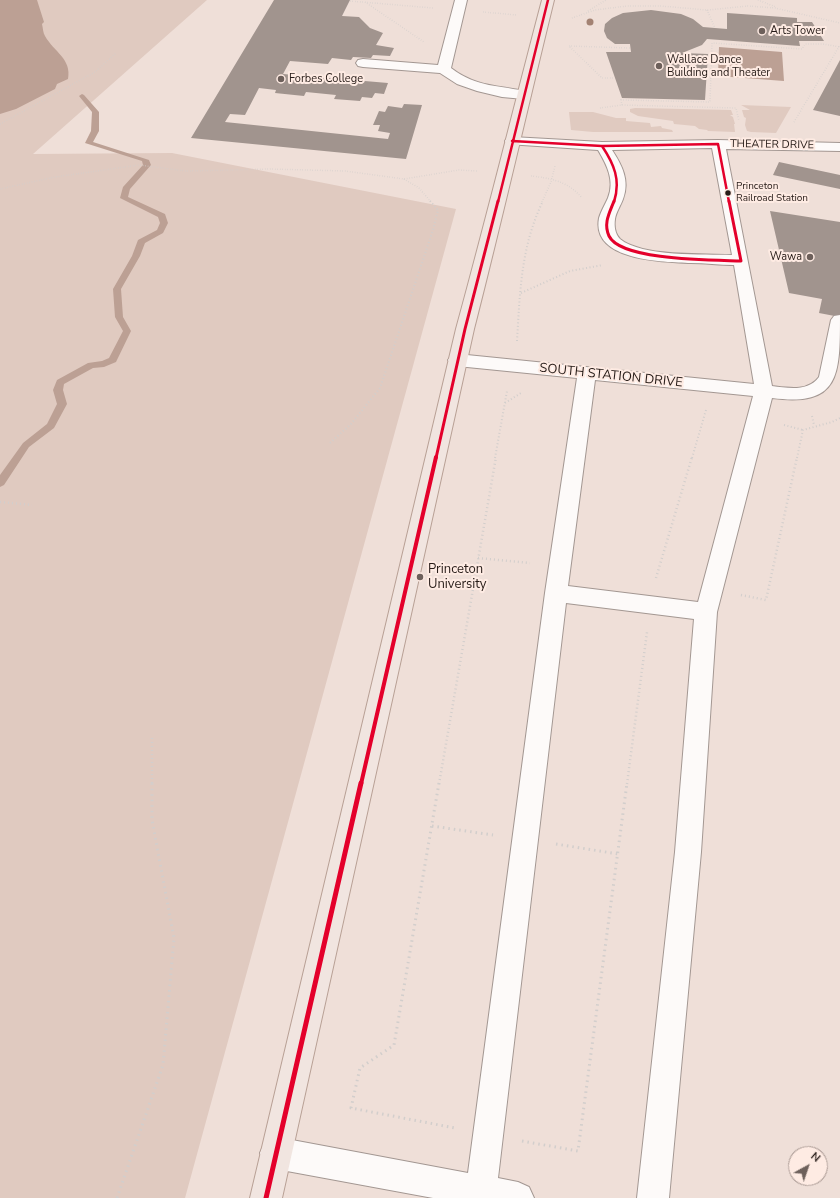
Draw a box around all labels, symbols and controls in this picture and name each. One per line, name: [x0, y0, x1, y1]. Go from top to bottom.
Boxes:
place label: Arts Tower: [770, 24, 825, 38]
marker: Arts Tower: [757, 26, 767, 36]
place label: Wallace Dance Building and Theater: [667, 53, 770, 79]
marker: Wallace Dance Building and Theater: [654, 61, 664, 71]
place label: Forbes College: [289, 72, 363, 86]
marker: Forbes College: [276, 74, 286, 84]
street label: THEATER DRIVE: [730, 138, 814, 152]
place label: Princeton Railroad Station: [736, 181, 808, 204]
marker: Princeton Railroad Station: [723, 188, 733, 198]
place label: Wawa: [770, 250, 802, 264]
marker: Wawa: [805, 252, 815, 262]
street label: SOUTH STATION DRIVE: [539, 361, 683, 391]
place label: Princeton University: [428, 562, 487, 593]
marker: Princeton University: [415, 572, 425, 582]
north arrow: [788, 1146, 828, 1186]
text: N: [807, 1149, 823, 1166]

